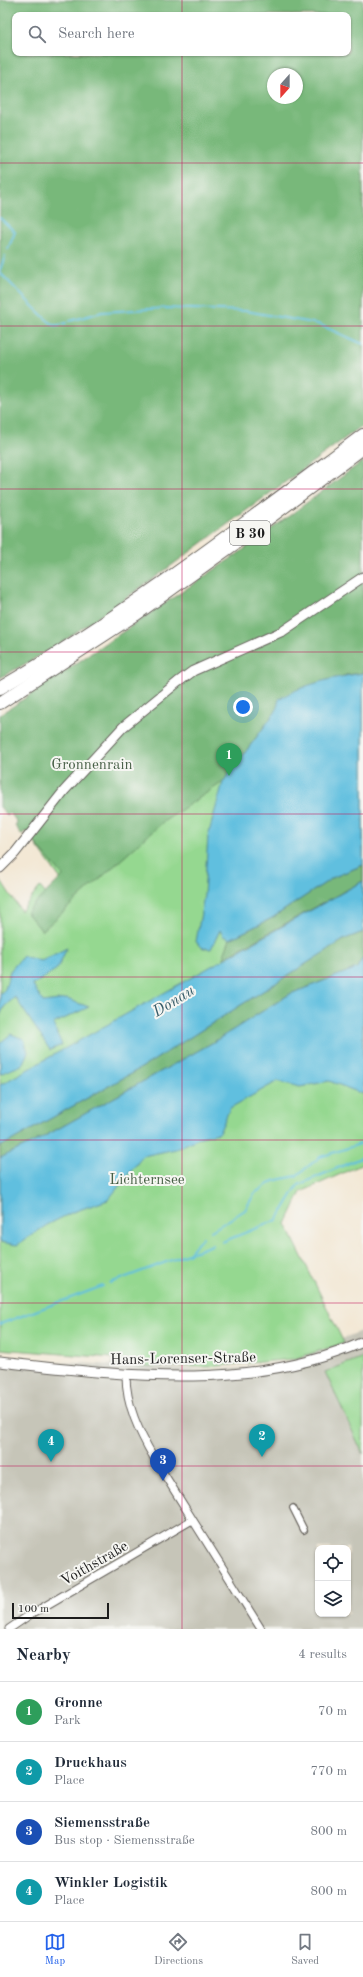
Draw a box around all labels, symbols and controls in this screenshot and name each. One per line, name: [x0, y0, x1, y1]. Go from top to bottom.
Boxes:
search box: [12, 12, 351, 56]
icon: search: [26, 23, 48, 45]
text: Search here: [58, 27, 135, 42]
north arrow: [267, 68, 303, 104]
road number: B 30: [230, 521, 270, 545]
your location: [233, 697, 253, 717]
pin: 1: [216, 743, 242, 776]
park label: Gronnenrain: [51, 758, 133, 773]
water label: Donau: [149, 983, 198, 1021]
park label: Lichternsee: [109, 1173, 185, 1188]
street label: Hans-Lorenser-Straße: [110, 1351, 256, 1368]
pin: 2: [249, 1424, 275, 1457]
pin: 4: [38, 1429, 64, 1462]
pin: 3: [150, 1448, 176, 1481]
street label: Voithstraße: [58, 1539, 131, 1590]
map controls: [315, 1545, 351, 1617]
button: locate: [315, 1545, 351, 1581]
button: layers: [315, 1581, 351, 1617]
scale bar: [12, 1601, 109, 1620]
text: 100 m: [18, 1604, 49, 1615]
text: Nearby: [16, 1647, 71, 1664]
text: 4 results: [298, 1648, 347, 1661]
text: Gronne: [54, 1696, 103, 1711]
text: 1: [25, 1705, 33, 1718]
text: 70 m: [318, 1705, 347, 1718]
text: Park: [54, 1714, 81, 1727]
text: Druckhaus: [54, 1756, 127, 1771]
text: 2: [25, 1765, 33, 1778]
text: 770 m: [310, 1765, 347, 1778]
text: Place: [54, 1774, 84, 1787]
text: Siemensstraße: [54, 1816, 150, 1831]
text: 3: [25, 1825, 33, 1838]
text: 800 m: [310, 1825, 347, 1838]
text: Bus stop · Siemensstraße: [54, 1834, 195, 1847]
text: Winkler Logistik: [54, 1876, 168, 1891]
text: 4: [25, 1885, 33, 1898]
text: 800 m: [310, 1885, 347, 1898]
text: Place: [54, 1894, 84, 1907]
tab: Map: [44, 1931, 66, 1969]
tab: Directions: [154, 1931, 203, 1969]
tab: Saved: [291, 1931, 319, 1969]

